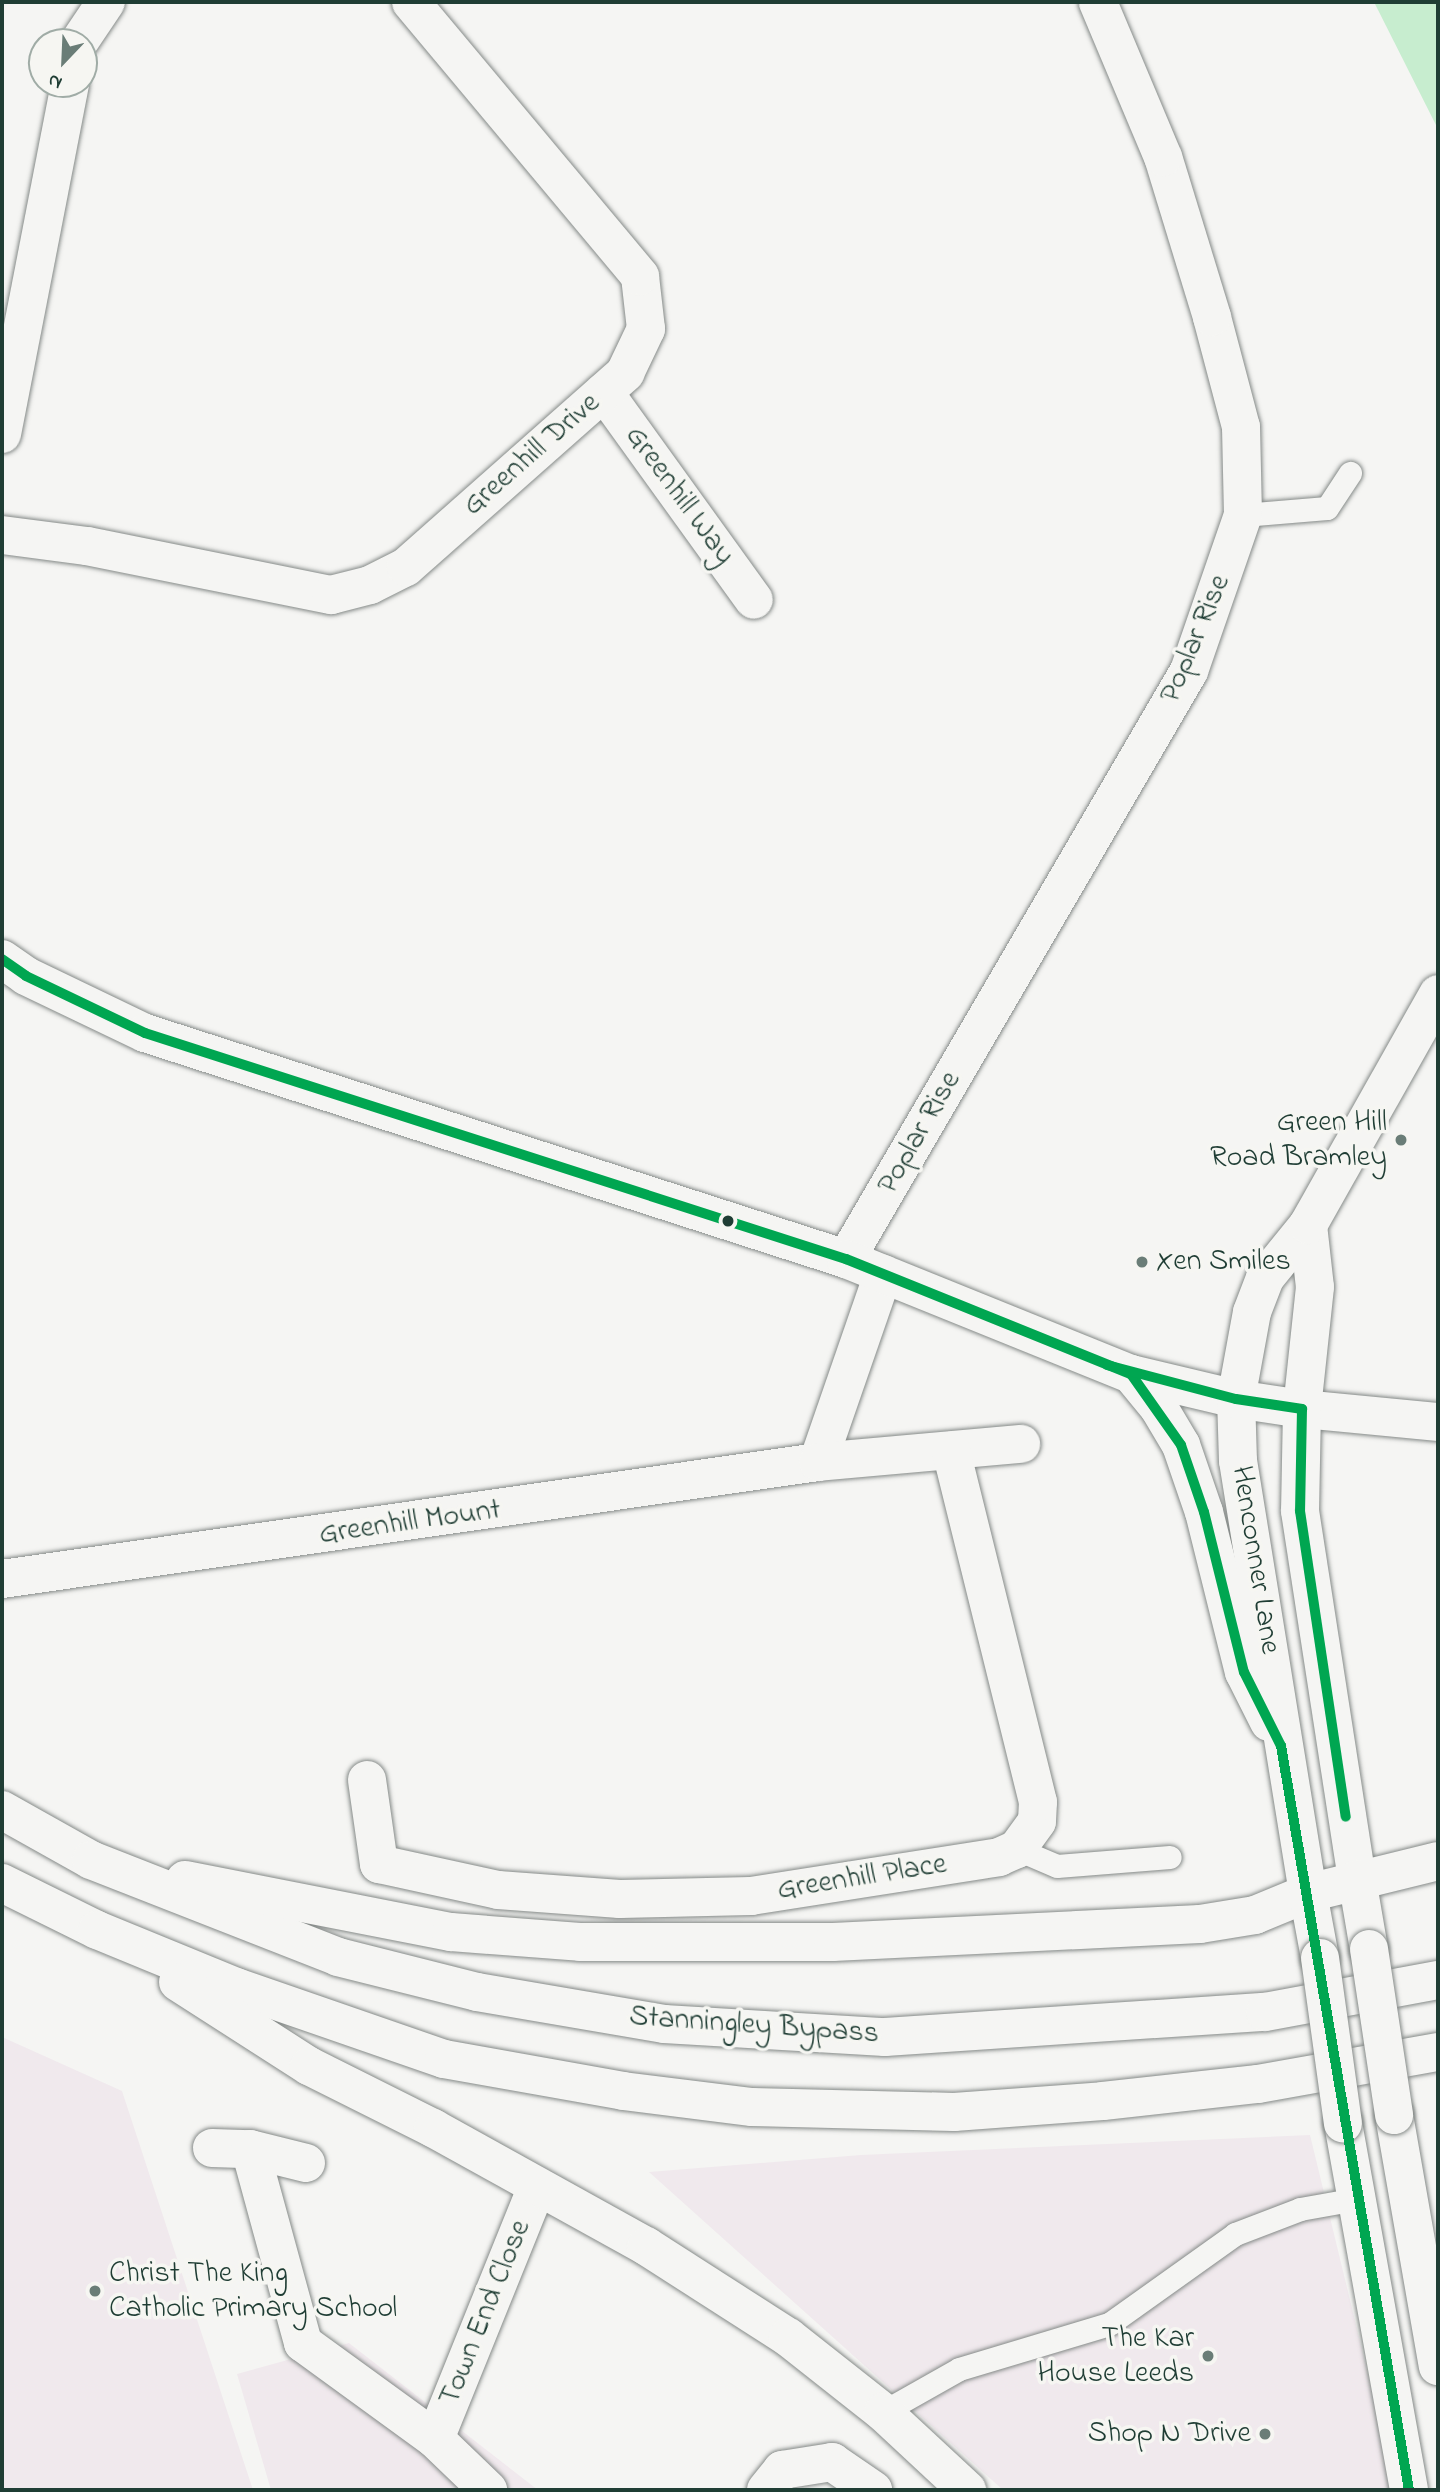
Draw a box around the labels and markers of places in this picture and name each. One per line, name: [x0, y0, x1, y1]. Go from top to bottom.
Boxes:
place label: Green Hill Road Bramley: [1210, 1105, 1387, 1176]
marker: Green Hill Road Bramley: [1393, 1132, 1409, 1148]
unlabelled marker: [721, 1214, 735, 1228]
place label: Xen Smiles: [1156, 1244, 1291, 1280]
marker: Xen Smiles: [1134, 1254, 1150, 1270]
place label: Christ The King Catholic Primary School: [109, 2256, 397, 2326]
marker: Christ The King Catholic Primary School: [87, 2283, 103, 2299]
place label: The Kar House Leeds: [1038, 2321, 1194, 2392]
marker: The Kar House Leeds: [1200, 2348, 1216, 2364]
place label: Shop N Drive: [1088, 2416, 1251, 2452]
marker: Shop N Drive: [1257, 2426, 1273, 2442]

